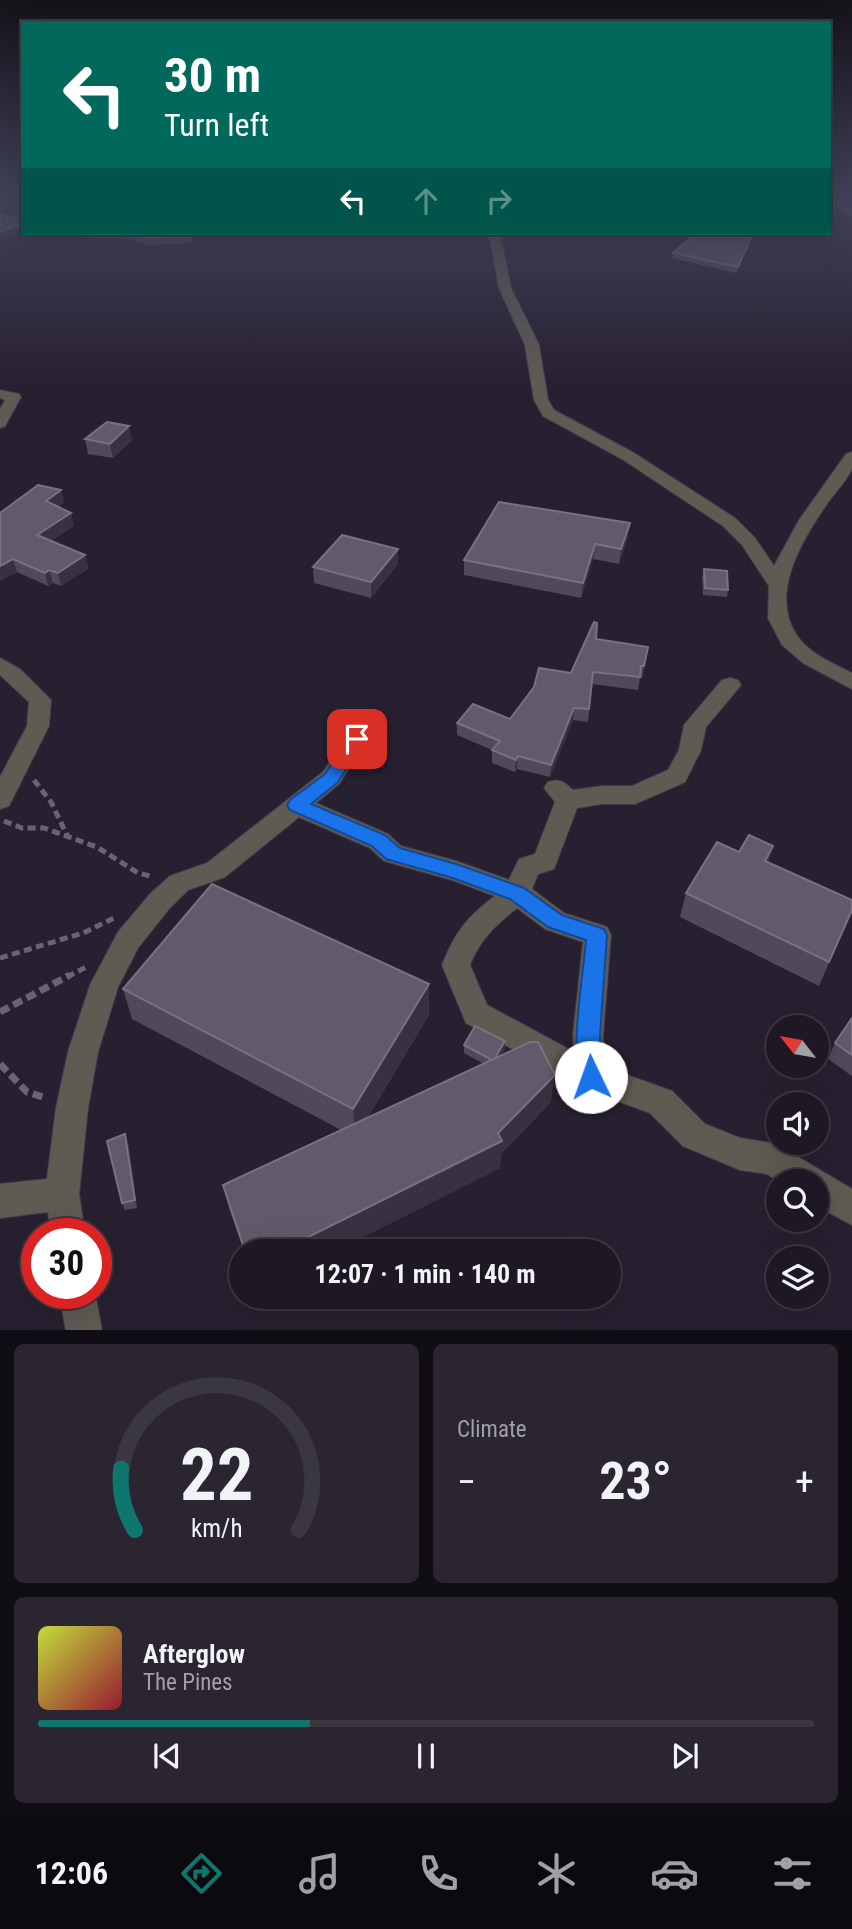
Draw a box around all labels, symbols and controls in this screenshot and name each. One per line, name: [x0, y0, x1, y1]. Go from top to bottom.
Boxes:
text: 30 m: [164, 47, 261, 104]
icon: left: [49, 49, 140, 140]
text: Turn left: [164, 106, 269, 144]
icon: left: [334, 182, 372, 220]
icon: ahead: [407, 182, 445, 220]
icon: right: [480, 182, 518, 220]
pin: [327, 709, 387, 769]
icon: arrive: [338, 720, 376, 758]
north arrow: [766, 1015, 830, 1078]
map controls: [766, 1015, 829, 1309]
position arrow: [554, 1040, 628, 1114]
button: sound: [766, 1092, 829, 1155]
button: search: [766, 1169, 829, 1232]
speed limit sign: 30: [21, 1218, 112, 1309]
button: layers: [766, 1246, 829, 1309]
text: 12:07 · 1 min · 140 m: [315, 1259, 535, 1289]
text: Climate: [457, 1416, 527, 1443]
text: 22: [180, 1432, 253, 1518]
text: 23°: [599, 1451, 672, 1512]
text: −: [457, 1460, 476, 1504]
text: +: [795, 1460, 814, 1504]
text: km/h: [191, 1513, 242, 1542]
text: Afterglow: [143, 1639, 245, 1669]
text: The Pines: [143, 1669, 233, 1696]
icon: previous: [148, 1737, 186, 1775]
icon: pause: [407, 1737, 445, 1775]
icon: next: [666, 1737, 704, 1775]
icon: directions: [177, 1849, 226, 1898]
icon: music: [295, 1849, 344, 1898]
icon: phone: [414, 1849, 463, 1898]
icon: climate: [532, 1849, 581, 1898]
icon: car: [650, 1849, 699, 1898]
icon: filters: [768, 1849, 817, 1898]
text: 12:06: [35, 1854, 108, 1892]

